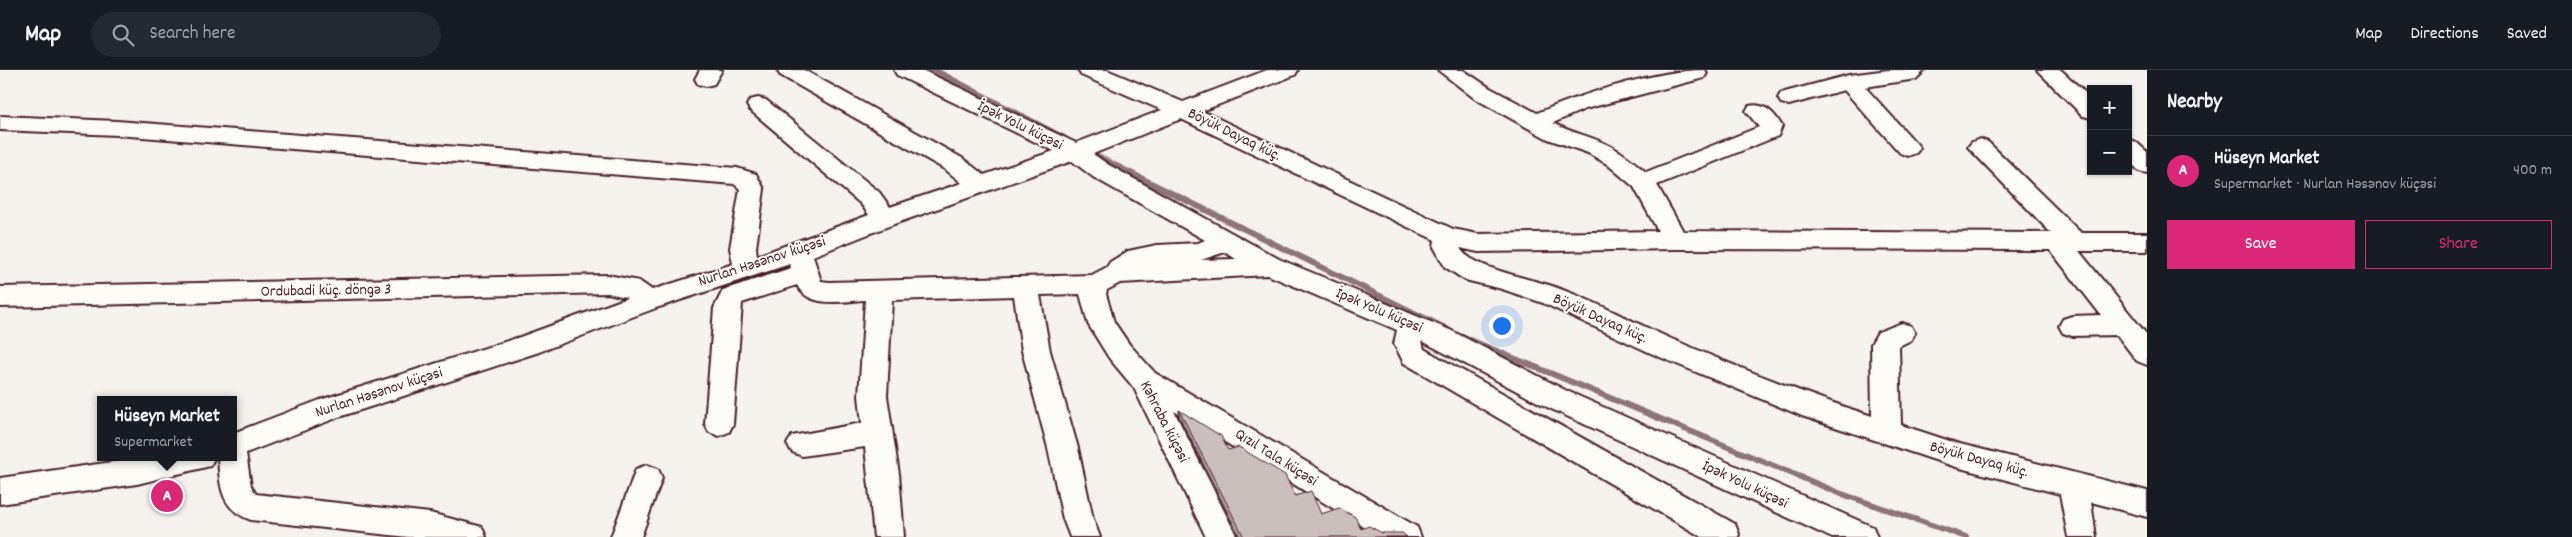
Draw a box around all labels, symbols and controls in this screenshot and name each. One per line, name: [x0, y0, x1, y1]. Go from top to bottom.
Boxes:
search box: [91, 12, 441, 57]
text: Map: [25, 18, 61, 52]
icon: search: [109, 21, 137, 49]
text: Search here: [149, 21, 235, 48]
text: Map: [2355, 22, 2382, 47]
text: Directions: [2410, 22, 2479, 47]
text: Saved: [2507, 22, 2547, 47]
map controls: [2087, 85, 2132, 175]
button: +: [2087, 85, 2132, 130]
text: Nearby: [2167, 88, 2222, 118]
street label: İpək Yolu küçəsi: [973, 95, 1067, 157]
street label: Böyük Dayaq küç.: [1183, 102, 1285, 168]
button: −: [2087, 130, 2132, 175]
text: Hüseyn Market: [2214, 146, 2319, 173]
text: A: [2179, 159, 2187, 182]
text: 400 m: [2513, 159, 2552, 182]
text: Supermarket · Nurlan Həsənov küçəsi: [2214, 173, 2436, 196]
button: Save: [2167, 220, 2355, 269]
button: Share: [2365, 220, 2552, 269]
street label: Nurlan Həsənov küçəsi: [695, 231, 829, 293]
street label: Ordubadi küç. döngə 3: [260, 278, 392, 304]
street label: İpək Yolu küçəsi: [1332, 282, 1426, 340]
street label: Böyük Dayaq küç.: [1549, 288, 1651, 350]
your location: [1489, 313, 1515, 339]
street label: Nurlan Həsənov küçəsi: [312, 362, 446, 424]
street label: Kəhraba küçəsi: [1133, 377, 1195, 467]
popup: [97, 396, 237, 461]
text: Hüseyn Market: [114, 404, 220, 431]
street label: Qızıl Tala küçəsi: [1230, 423, 1322, 493]
text: Supermarket: [114, 431, 193, 454]
street label: Böyük Dayaq küç.: [1927, 436, 2031, 484]
street label: İpək Yolu küçəsi: [1698, 455, 1792, 515]
pin: A: [151, 477, 183, 515]

